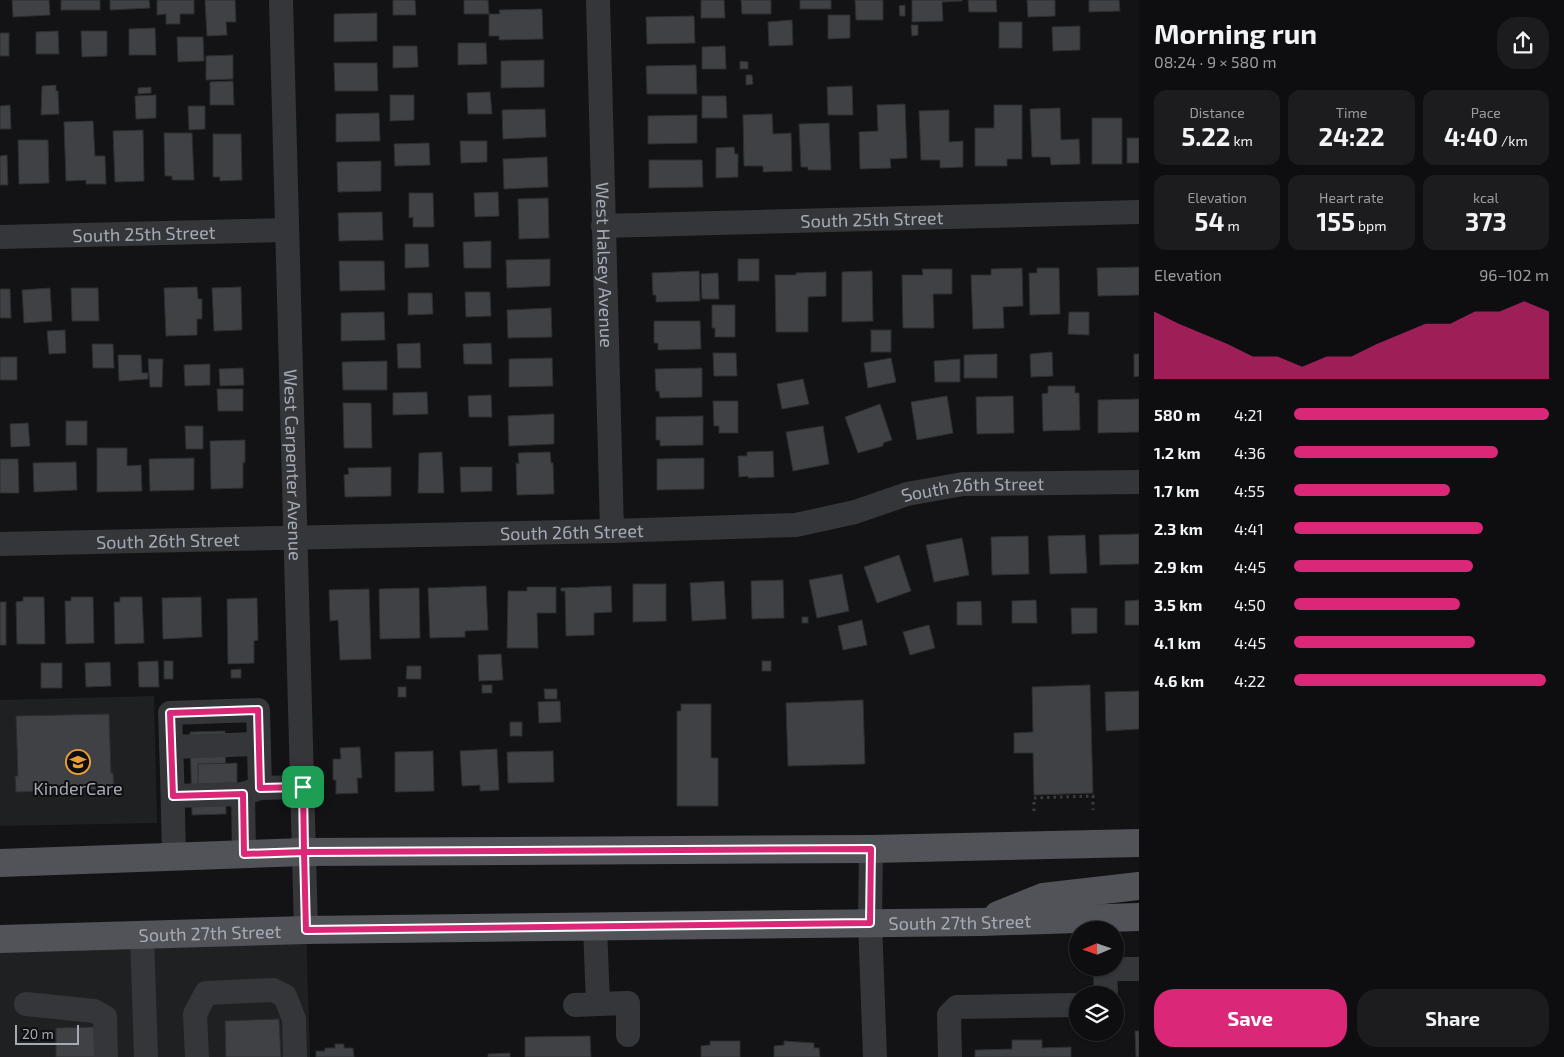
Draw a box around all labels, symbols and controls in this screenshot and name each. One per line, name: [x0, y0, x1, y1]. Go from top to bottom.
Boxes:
text: Morning run: [1154, 16, 1317, 50]
button: share: [1497, 17, 1549, 69]
text: 08:24 · 9 × 580 m: [1154, 52, 1276, 71]
text: Distance: [1190, 104, 1245, 121]
text: Time: [1336, 104, 1367, 121]
text: Pace: [1471, 104, 1501, 121]
text: 5.22: [1181, 121, 1230, 151]
text: 24:22: [1319, 121, 1384, 151]
text: 4:40: [1444, 121, 1498, 151]
text: km: [1230, 132, 1253, 149]
text: /km: [1498, 132, 1528, 149]
street label: West Halsey Avenue: [592, 182, 618, 348]
text: Elevation: [1187, 189, 1247, 206]
text: Heart rate: [1319, 189, 1384, 206]
text: kcal: [1473, 189, 1499, 206]
street label: South 25th Street: [800, 206, 944, 232]
text: 54: [1195, 206, 1224, 236]
text: 155: [1317, 206, 1355, 236]
text: 373: [1465, 206, 1507, 236]
text: m: [1224, 217, 1240, 234]
text: bpm: [1355, 217, 1386, 234]
street label: South 25th Street: [72, 221, 216, 246]
text: Elevation: [1154, 265, 1222, 284]
text: 96–102 m: [1479, 265, 1549, 284]
street label: West Carpenter Avenue: [280, 369, 307, 561]
text: 580 m: [1154, 405, 1200, 424]
text: 4:21: [1234, 405, 1263, 424]
text: 1.2 km: [1154, 443, 1201, 462]
text: 4:36: [1234, 443, 1266, 462]
street label: South 26th Street: [898, 472, 1045, 506]
text: 1.7 km: [1154, 481, 1199, 500]
text: 4:55: [1234, 481, 1265, 500]
street label: South 26th Street: [500, 519, 644, 544]
text: 2.3 km: [1154, 519, 1203, 538]
text: 4:41: [1234, 519, 1264, 538]
street label: South 26th Street: [96, 528, 240, 553]
text: 2.9 km: [1154, 557, 1203, 576]
text: 4:45: [1234, 557, 1266, 576]
text: 3.5 km: [1154, 595, 1202, 614]
text: 4:50: [1234, 595, 1266, 614]
text: 4.1 km: [1154, 633, 1201, 652]
text: 4:45: [1234, 633, 1266, 652]
text: 4.6 km: [1154, 671, 1204, 690]
text: 4:22: [1234, 671, 1266, 690]
school or university icon: KinderCare: [65, 749, 91, 775]
pin: [282, 766, 324, 808]
icon: arrive: [289, 773, 317, 801]
place label: KinderCare: [33, 777, 123, 799]
street label: South 27th Street: [888, 909, 1032, 934]
street label: South 27th Street: [138, 920, 282, 946]
north arrow: [1069, 921, 1124, 976]
map controls: [1069, 921, 1124, 1041]
button: layers: [1069, 986, 1124, 1041]
button: Save: [1154, 989, 1347, 1047]
button: Share: [1357, 989, 1549, 1047]
scale bar: [15, 1022, 79, 1045]
text: 20 m: [22, 1025, 54, 1042]

